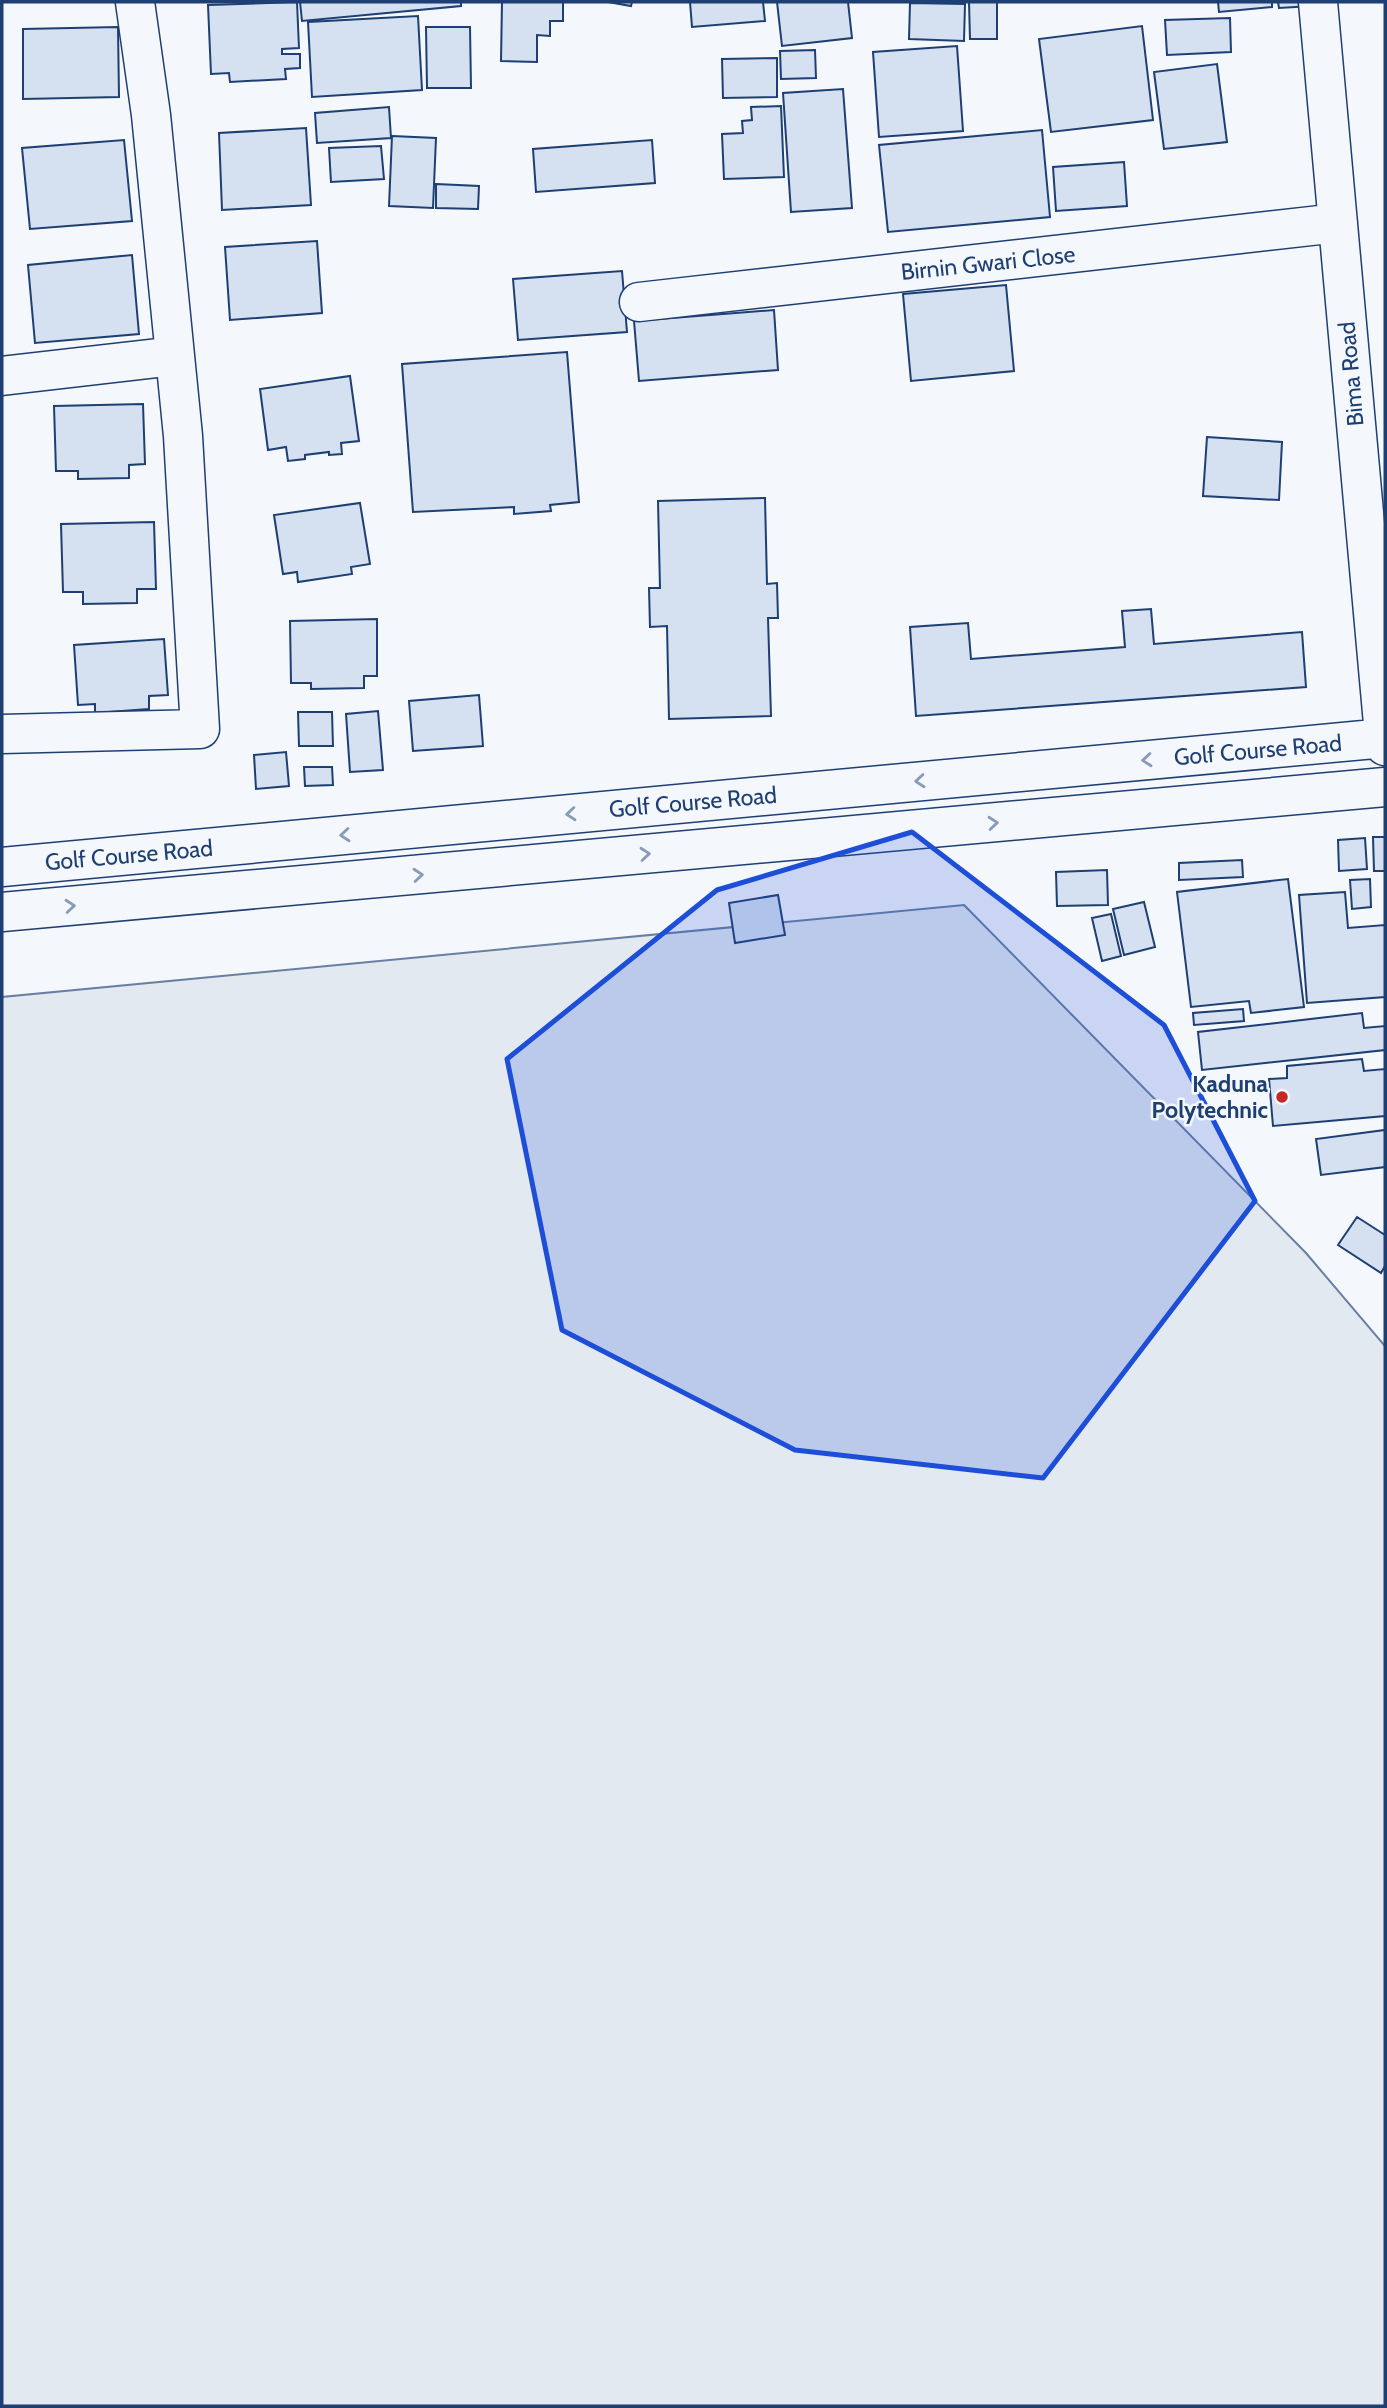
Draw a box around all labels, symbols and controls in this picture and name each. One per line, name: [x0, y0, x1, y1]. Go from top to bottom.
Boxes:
street label: Birnin Gwari Close: [899, 240, 1077, 286]
street label: Bima Road: [1332, 321, 1370, 427]
street label: Golf Course Road: [1173, 729, 1343, 771]
one-way arrow: [1141, 753, 1152, 768]
one-way arrow: [914, 774, 926, 789]
street label: Golf Course Road: [608, 781, 778, 823]
one-way arrow: [566, 806, 577, 821]
one-way arrow: [988, 815, 999, 830]
one-way arrow: [339, 827, 350, 842]
street label: Golf Course Road: [44, 834, 214, 876]
one-way arrow: [640, 847, 651, 862]
one-way arrow: [413, 867, 424, 882]
one-way arrow: [65, 899, 76, 914]
place label: Kaduna Polytechnic: [1152, 1070, 1269, 1124]
marker: Kaduna Polytechnic: [1274, 1089, 1290, 1105]

